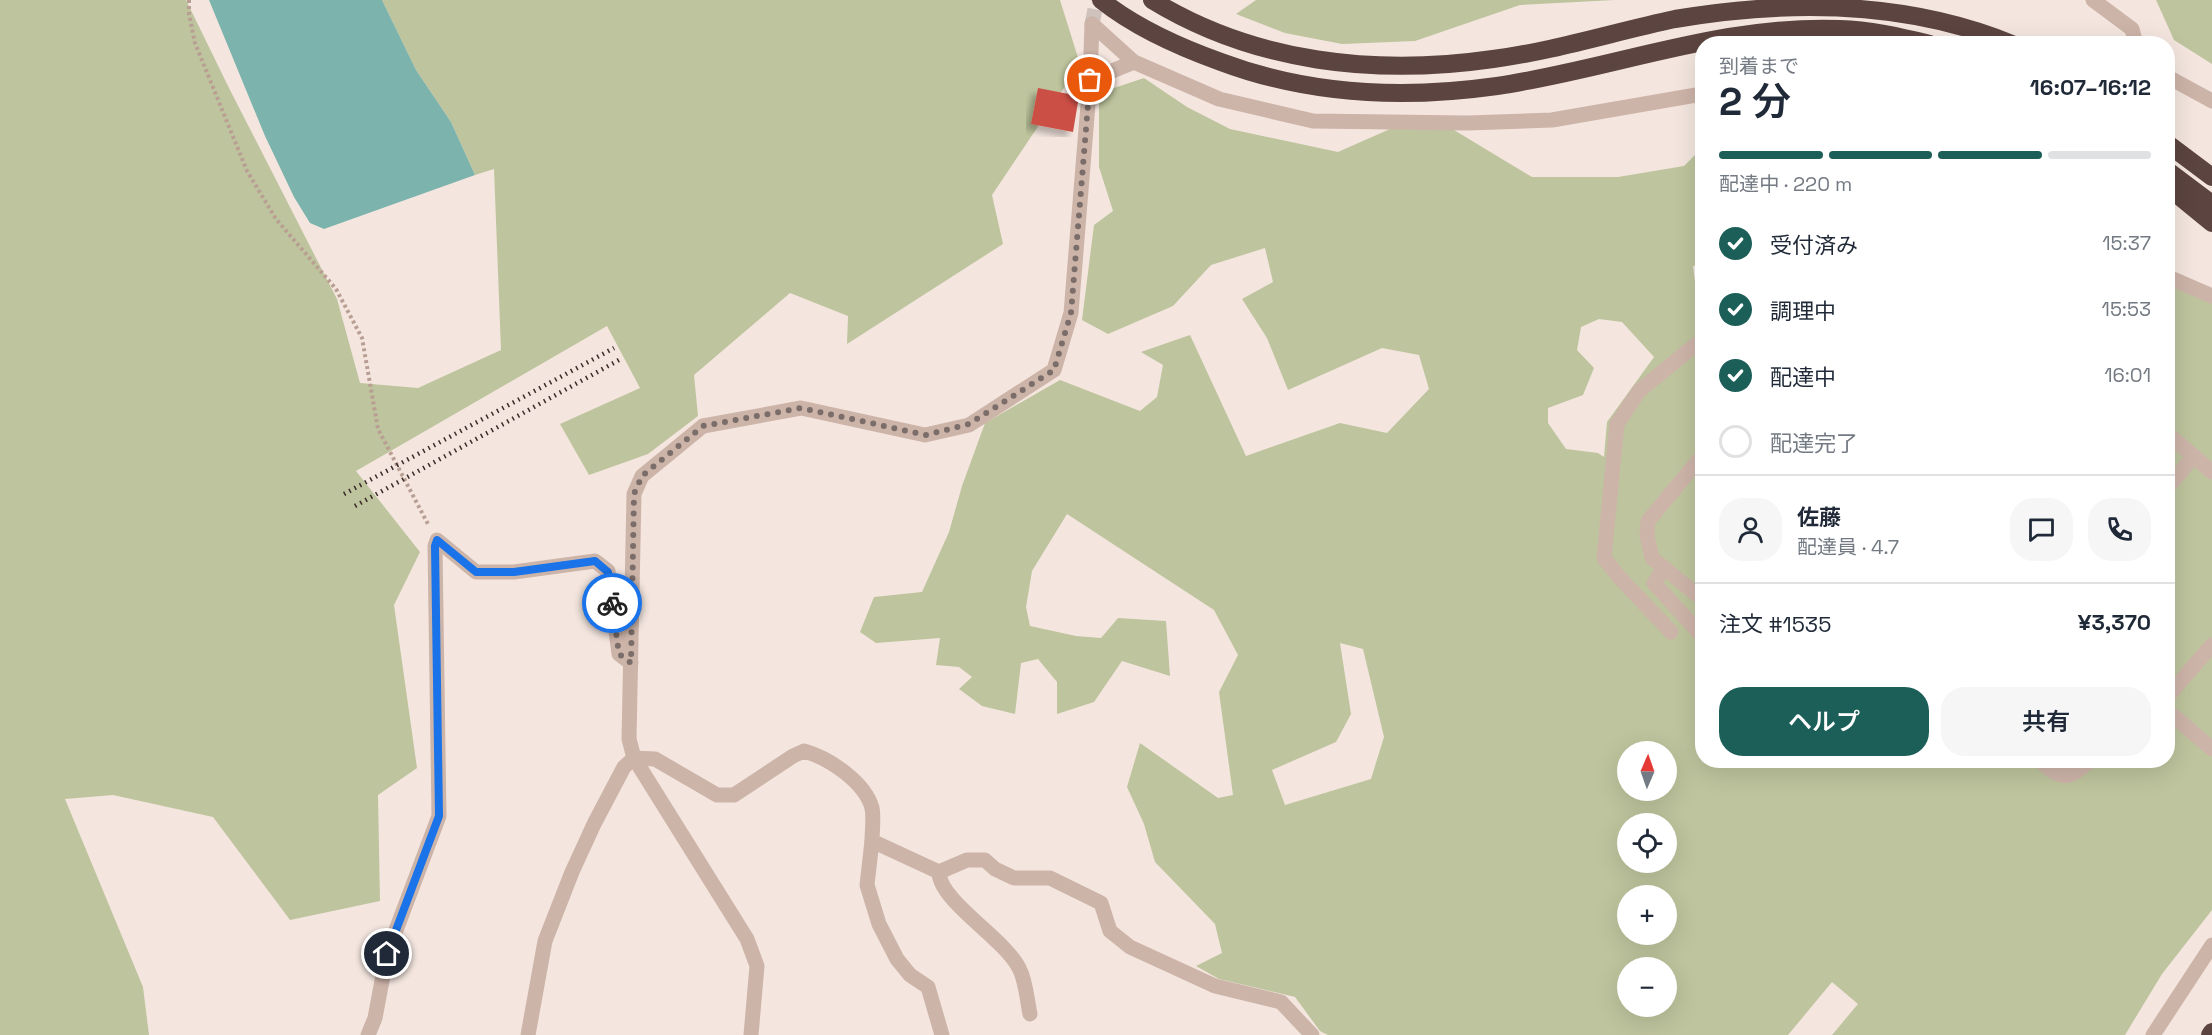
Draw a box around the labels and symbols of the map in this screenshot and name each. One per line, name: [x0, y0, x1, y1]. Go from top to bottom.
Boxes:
pin: [1064, 54, 1115, 105]
courier: [582, 573, 642, 633]
north arrow: [1617, 741, 1677, 801]
pin: [361, 928, 412, 979]

